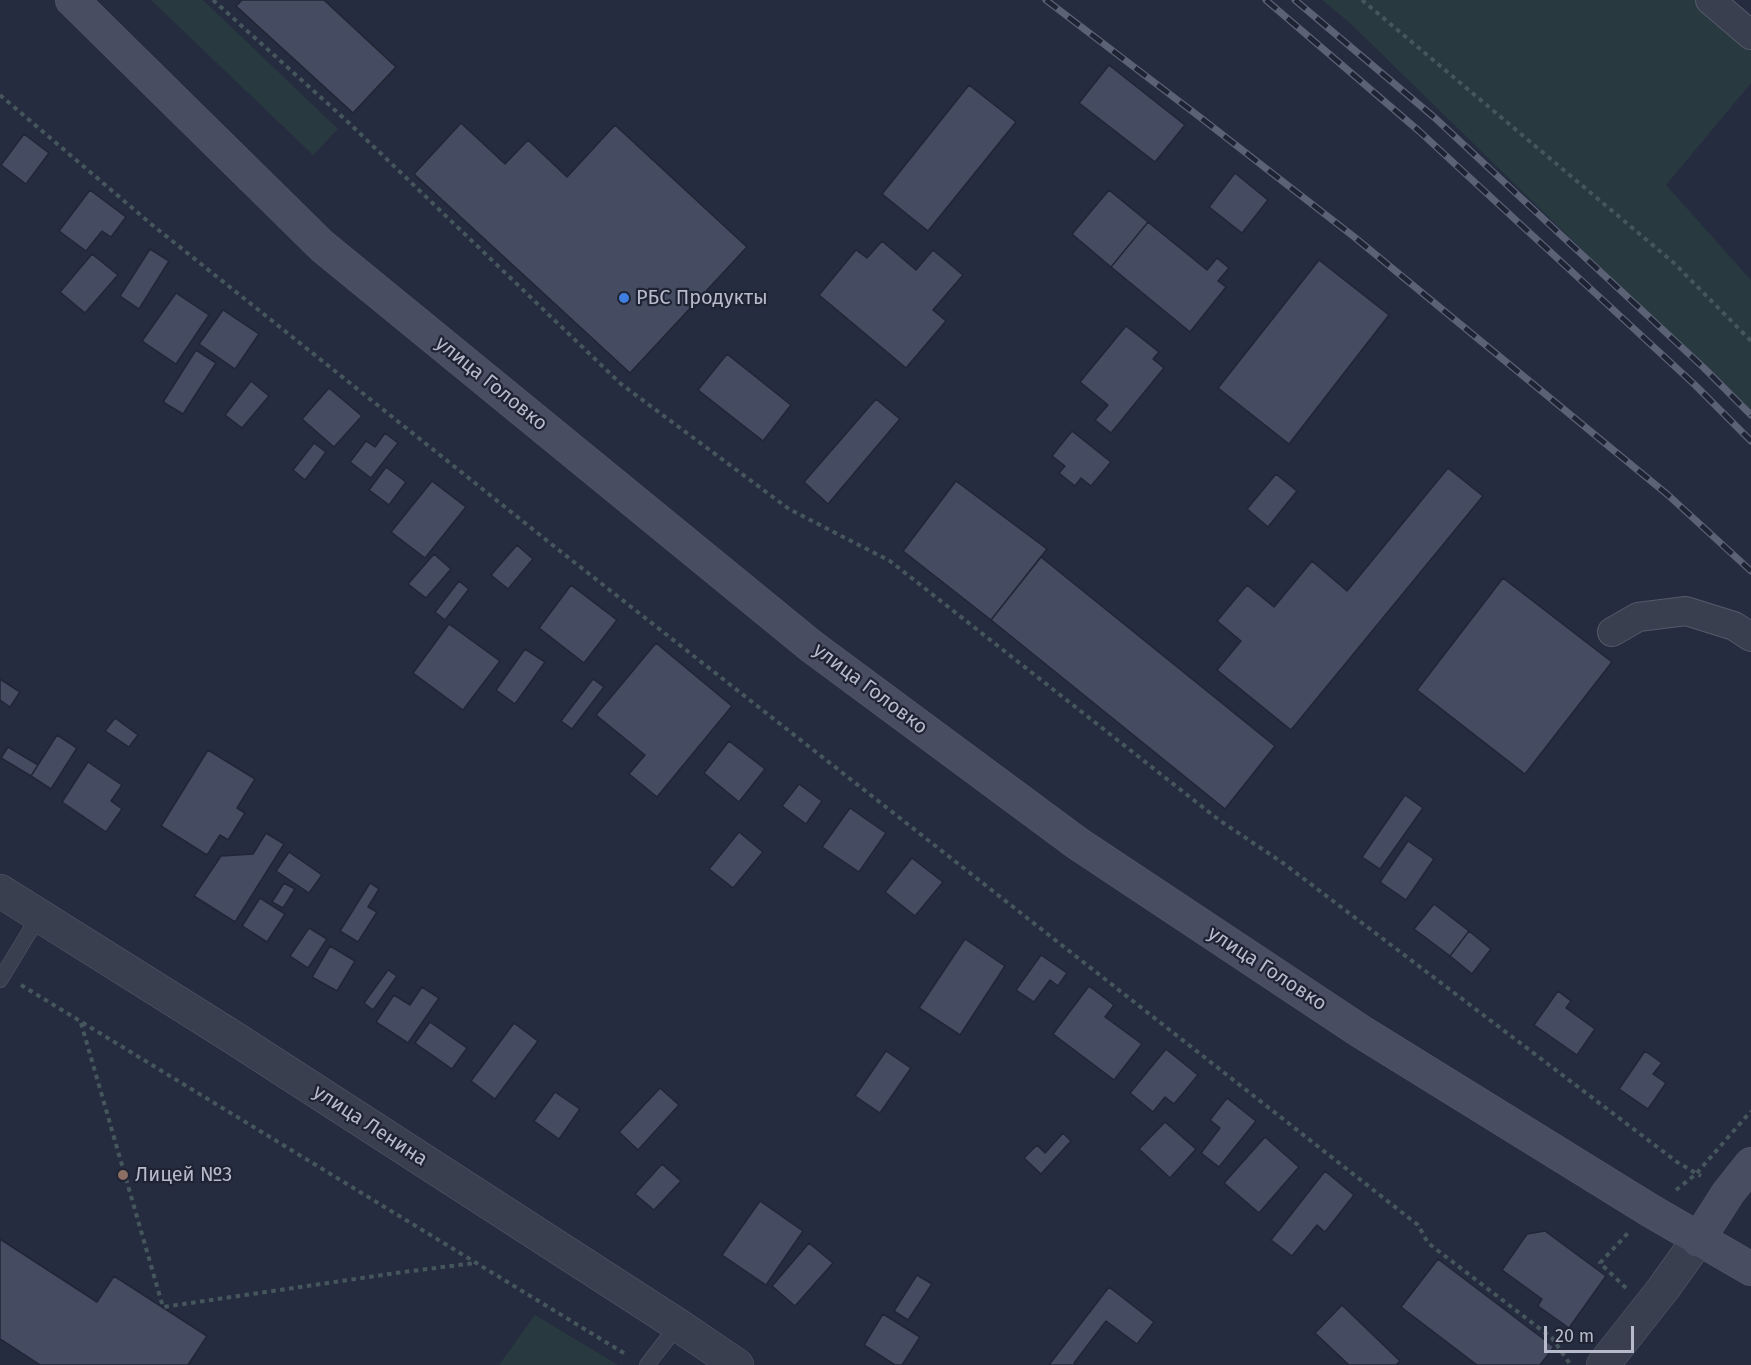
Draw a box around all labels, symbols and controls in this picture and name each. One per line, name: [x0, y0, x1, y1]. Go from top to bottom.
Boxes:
place label: РБС Продукты: [636, 286, 768, 310]
marker: РБС Продукты: [617, 291, 631, 305]
street label: улица Головко: [430, 332, 552, 436]
street label: улица Головко: [808, 638, 932, 740]
street label: улица Головко: [1203, 922, 1331, 1016]
street label: улица Ленина: [308, 1080, 432, 1172]
place label: Лицей №3: [135, 1163, 232, 1187]
marker: Лицей №3: [116, 1168, 130, 1182]
scale bar: [1547, 1314, 1637, 1352]
text: 20 m: [1555, 1325, 1594, 1347]

